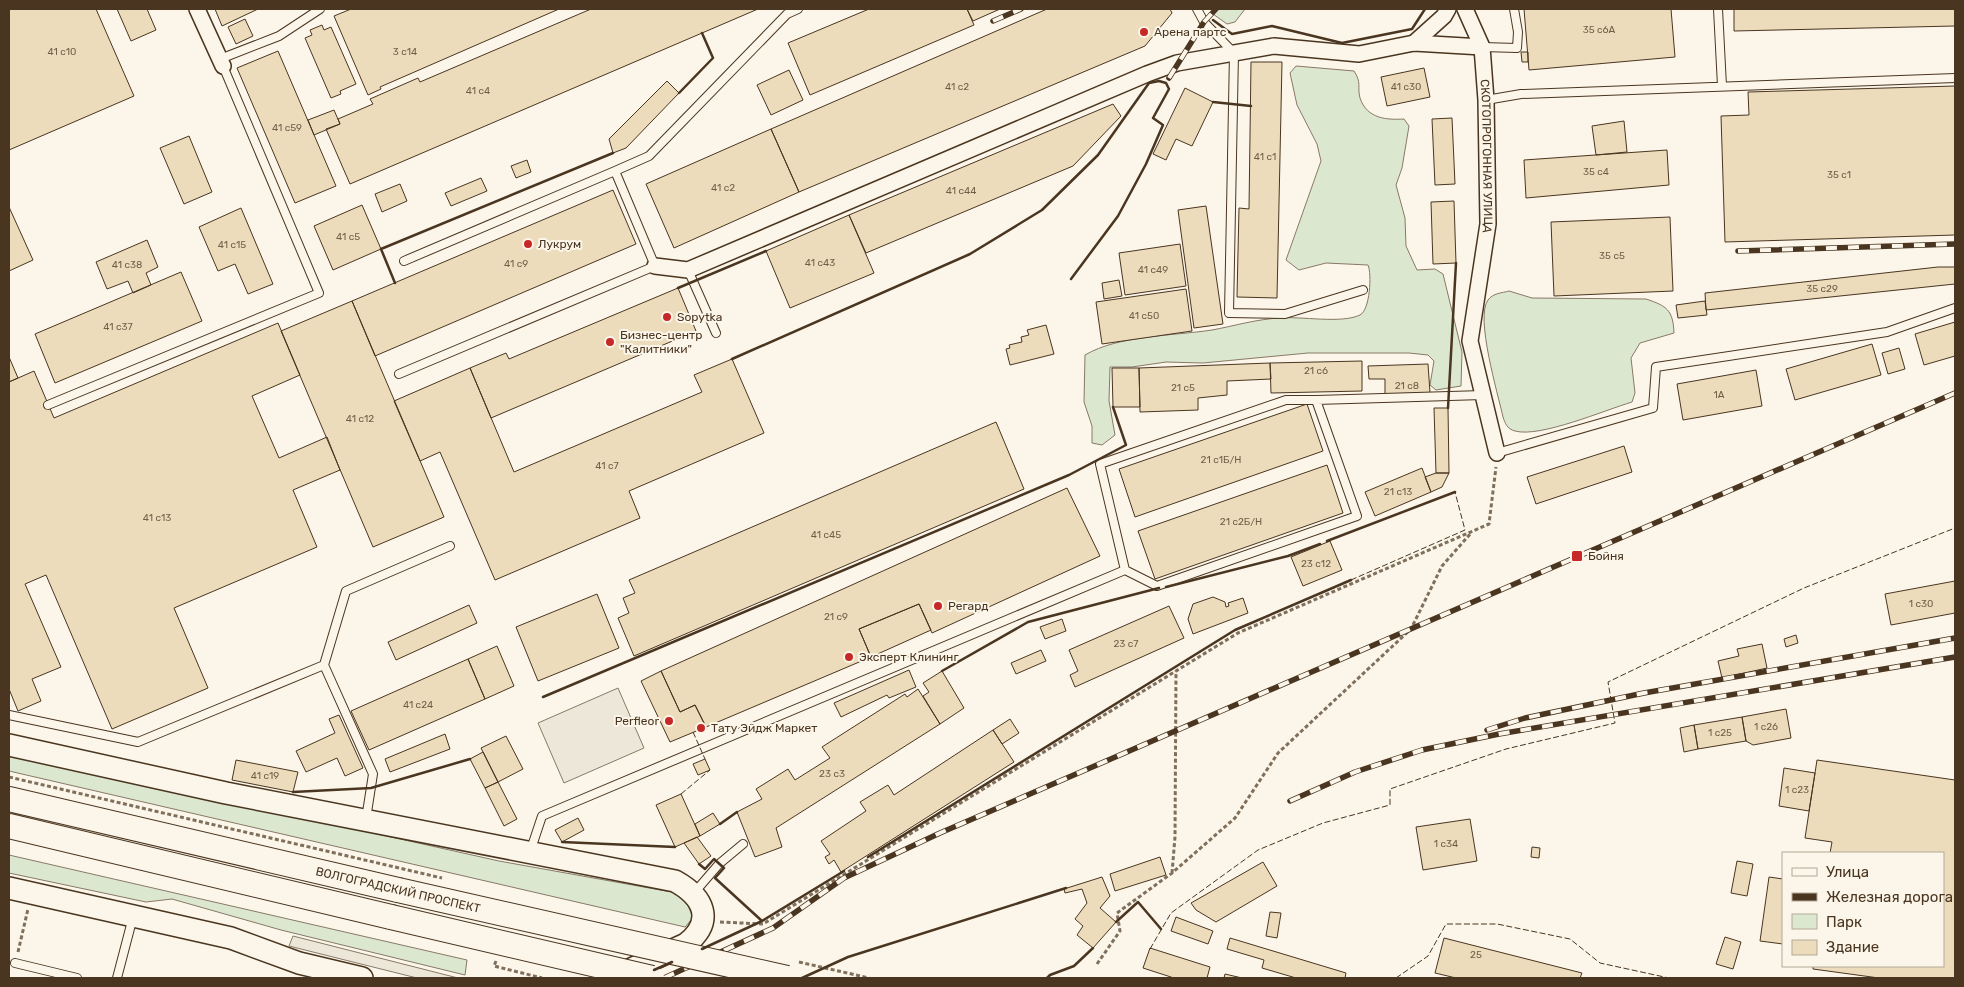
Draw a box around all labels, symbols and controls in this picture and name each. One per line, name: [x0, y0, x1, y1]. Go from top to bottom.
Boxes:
house number: 35 с6А: [1583, 24, 1616, 36]
place label: Арена партс: [1154, 25, 1227, 39]
marker: Арена партс: [1138, 26, 1150, 38]
house number: 41 с10: [48, 46, 76, 58]
house number: 3 с14: [393, 46, 417, 58]
street label: СКОТОПРОГОННАЯ УЛИЦА: [1477, 79, 1495, 234]
house number: 41 с2: [945, 81, 969, 93]
house number: 41 с30: [1391, 81, 1421, 93]
house number: 41 с4: [466, 85, 490, 97]
house number: 41 с59: [272, 122, 302, 134]
house number: 41 с1: [1254, 151, 1276, 163]
house number: 35 с4: [1583, 166, 1609, 178]
house number: 35 с1: [1827, 169, 1851, 181]
house number: 41 с2: [711, 182, 735, 194]
house number: 41 с44: [946, 185, 976, 197]
house number: 41 с5: [336, 231, 360, 243]
place label: Лукрум: [538, 237, 581, 251]
marker: Лукрум: [522, 238, 534, 250]
house number: 41 с15: [218, 239, 246, 251]
house number: 35 с5: [1599, 250, 1625, 262]
house number: 41 с43: [805, 257, 835, 269]
house number: 41 с9: [504, 258, 528, 270]
house number: 41 с38: [112, 259, 142, 271]
house number: 41 с49: [1138, 264, 1168, 276]
house number: 35 с29: [1806, 283, 1838, 295]
place label: Sopytka: [677, 310, 722, 324]
house number: 41 с50: [1129, 310, 1159, 322]
marker: Sopytka: [661, 311, 673, 323]
house number: 41 с37: [103, 321, 133, 333]
place label: Бизнес-центр "Калитники": [620, 328, 702, 356]
marker: Бизнес-центр "Калитники": [604, 336, 616, 348]
house number: 21 с6: [1304, 365, 1328, 377]
house number: 21 с8: [1395, 380, 1419, 392]
house number: 21 с5: [1171, 382, 1195, 394]
house number: 1А: [1714, 389, 1725, 401]
house number: 41 с12: [346, 413, 374, 425]
house number: 21 с1Б/Н: [1201, 454, 1241, 466]
house number: 41 с7: [595, 460, 619, 472]
house number: 21 с13: [1384, 486, 1412, 498]
house number: 41 с13: [143, 512, 171, 524]
house number: 21 с2Б/Н: [1220, 516, 1262, 528]
house number: 41 c45: [811, 529, 841, 541]
marker: Бойня: [1570, 549, 1584, 563]
place label: Бойня: [1588, 549, 1624, 563]
house number: 23 c12: [1301, 558, 1331, 570]
house number: 1 с30: [1909, 598, 1933, 610]
place label: Регард: [948, 599, 989, 613]
marker: Регард: [932, 600, 944, 612]
house number: 21 с9: [824, 611, 848, 623]
house number: 23 с7: [1114, 638, 1138, 650]
place label: Эксперт Клининг: [859, 650, 959, 664]
marker: Эксперт Клининг: [843, 651, 855, 663]
house number: 41 с24: [403, 699, 433, 711]
place label: Perfleor: [615, 714, 659, 728]
marker: Perfleor: [663, 715, 675, 727]
place label: Тату Эйдж Маркет: [711, 721, 817, 735]
house number: 1 с26: [1754, 721, 1778, 733]
marker: Тату Эйдж Маркет: [695, 722, 707, 734]
house number: 1 с25: [1708, 727, 1732, 739]
house number: 23 с3: [819, 768, 845, 780]
house number: 41 с19: [251, 770, 279, 782]
house number: 1 с23: [1785, 784, 1809, 796]
house number: 1 с34: [1434, 838, 1458, 850]
legend: [1782, 852, 1944, 967]
text: Улица: [1826, 863, 1869, 881]
street label: ВОЛГОГРАДСКИЙ ПРОСПЕКТ: [314, 864, 482, 916]
text: Железная дорога: [1826, 888, 1953, 906]
text: Парк: [1826, 913, 1862, 931]
text: Здание: [1826, 938, 1879, 956]
house number: 25: [1470, 949, 1482, 961]

